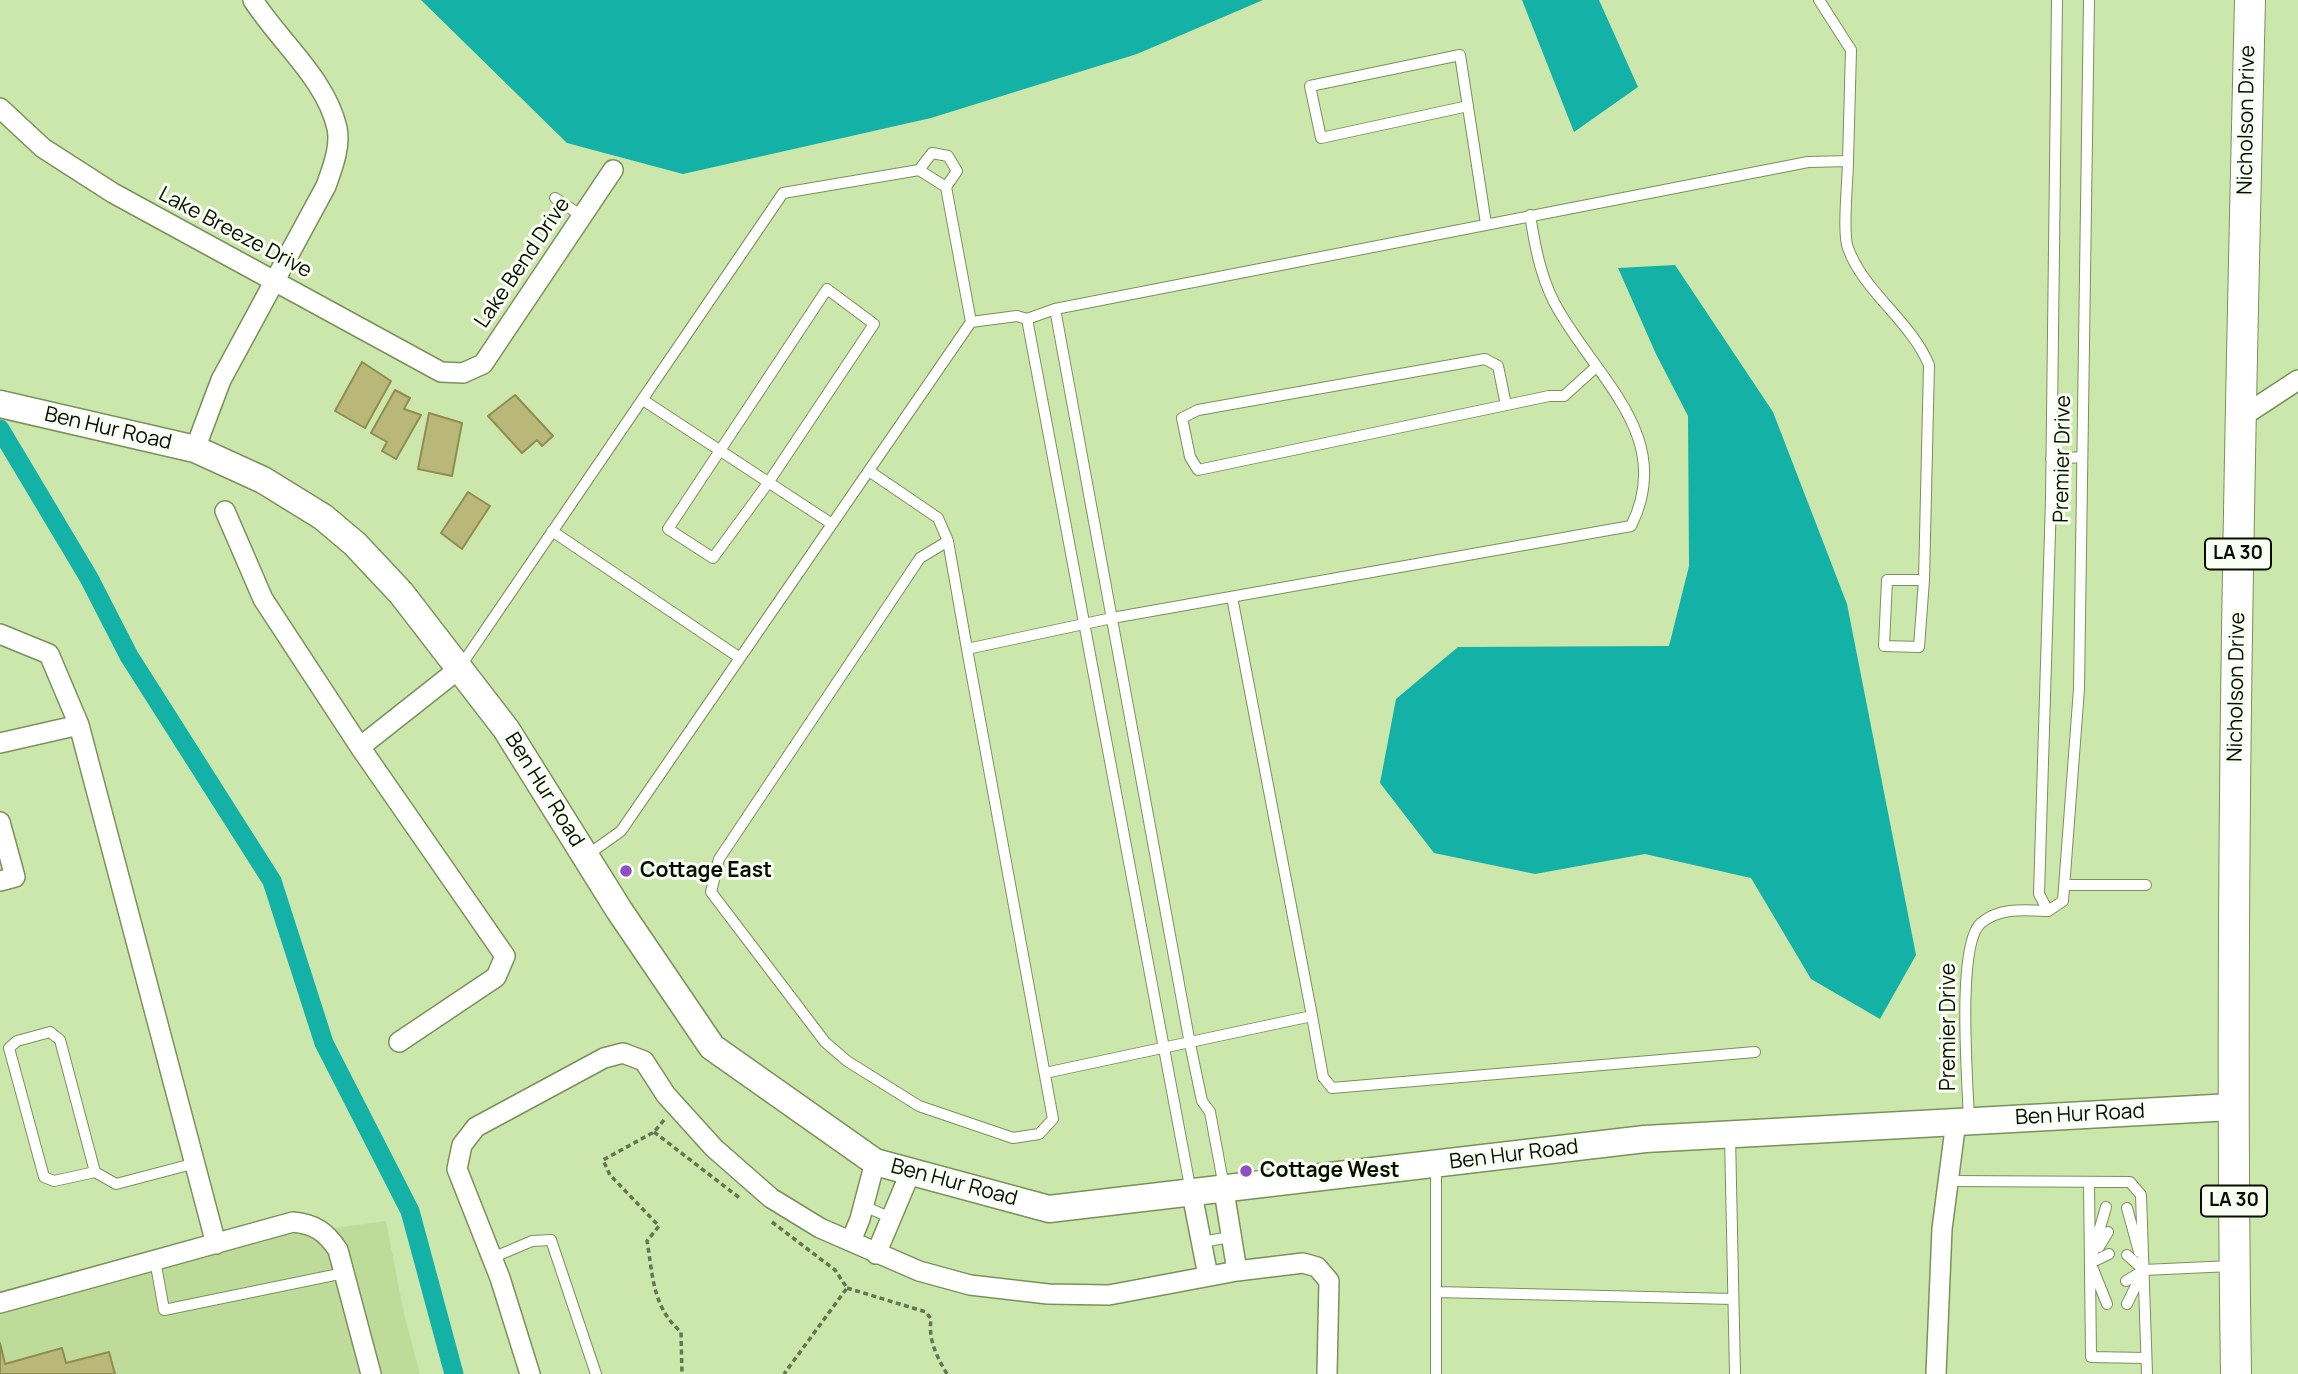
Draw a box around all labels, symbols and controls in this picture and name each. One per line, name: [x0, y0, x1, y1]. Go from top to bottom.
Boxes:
street label: Nicholson Drive: [2233, 45, 2261, 195]
street label: Lake Breeze Drive: [154, 182, 316, 284]
street label: Lake Bend Drive: [470, 193, 576, 333]
street label: Premier Drive: [2049, 395, 2077, 523]
street label: Ben Hur Road: [42, 402, 174, 456]
road number: LA 30: [2205, 538, 2271, 569]
street label: Nicholson Drive: [2223, 612, 2251, 762]
street label: Ben Hur Road: [499, 728, 589, 852]
place label: Cottage East: [640, 858, 772, 884]
marker: Cottage East: [618, 863, 634, 879]
street label: Premier Drive: [1936, 963, 1962, 1091]
street label: Ben Hur Road: [2014, 1099, 2146, 1131]
street label: Ben Hur Road: [1448, 1135, 1580, 1175]
street label: Ben Hur Road: [888, 1154, 1020, 1212]
place label: Cottage West: [1260, 1158, 1400, 1184]
marker: Cottage West: [1238, 1163, 1254, 1179]
road number: LA 30: [2201, 1186, 2267, 1217]

